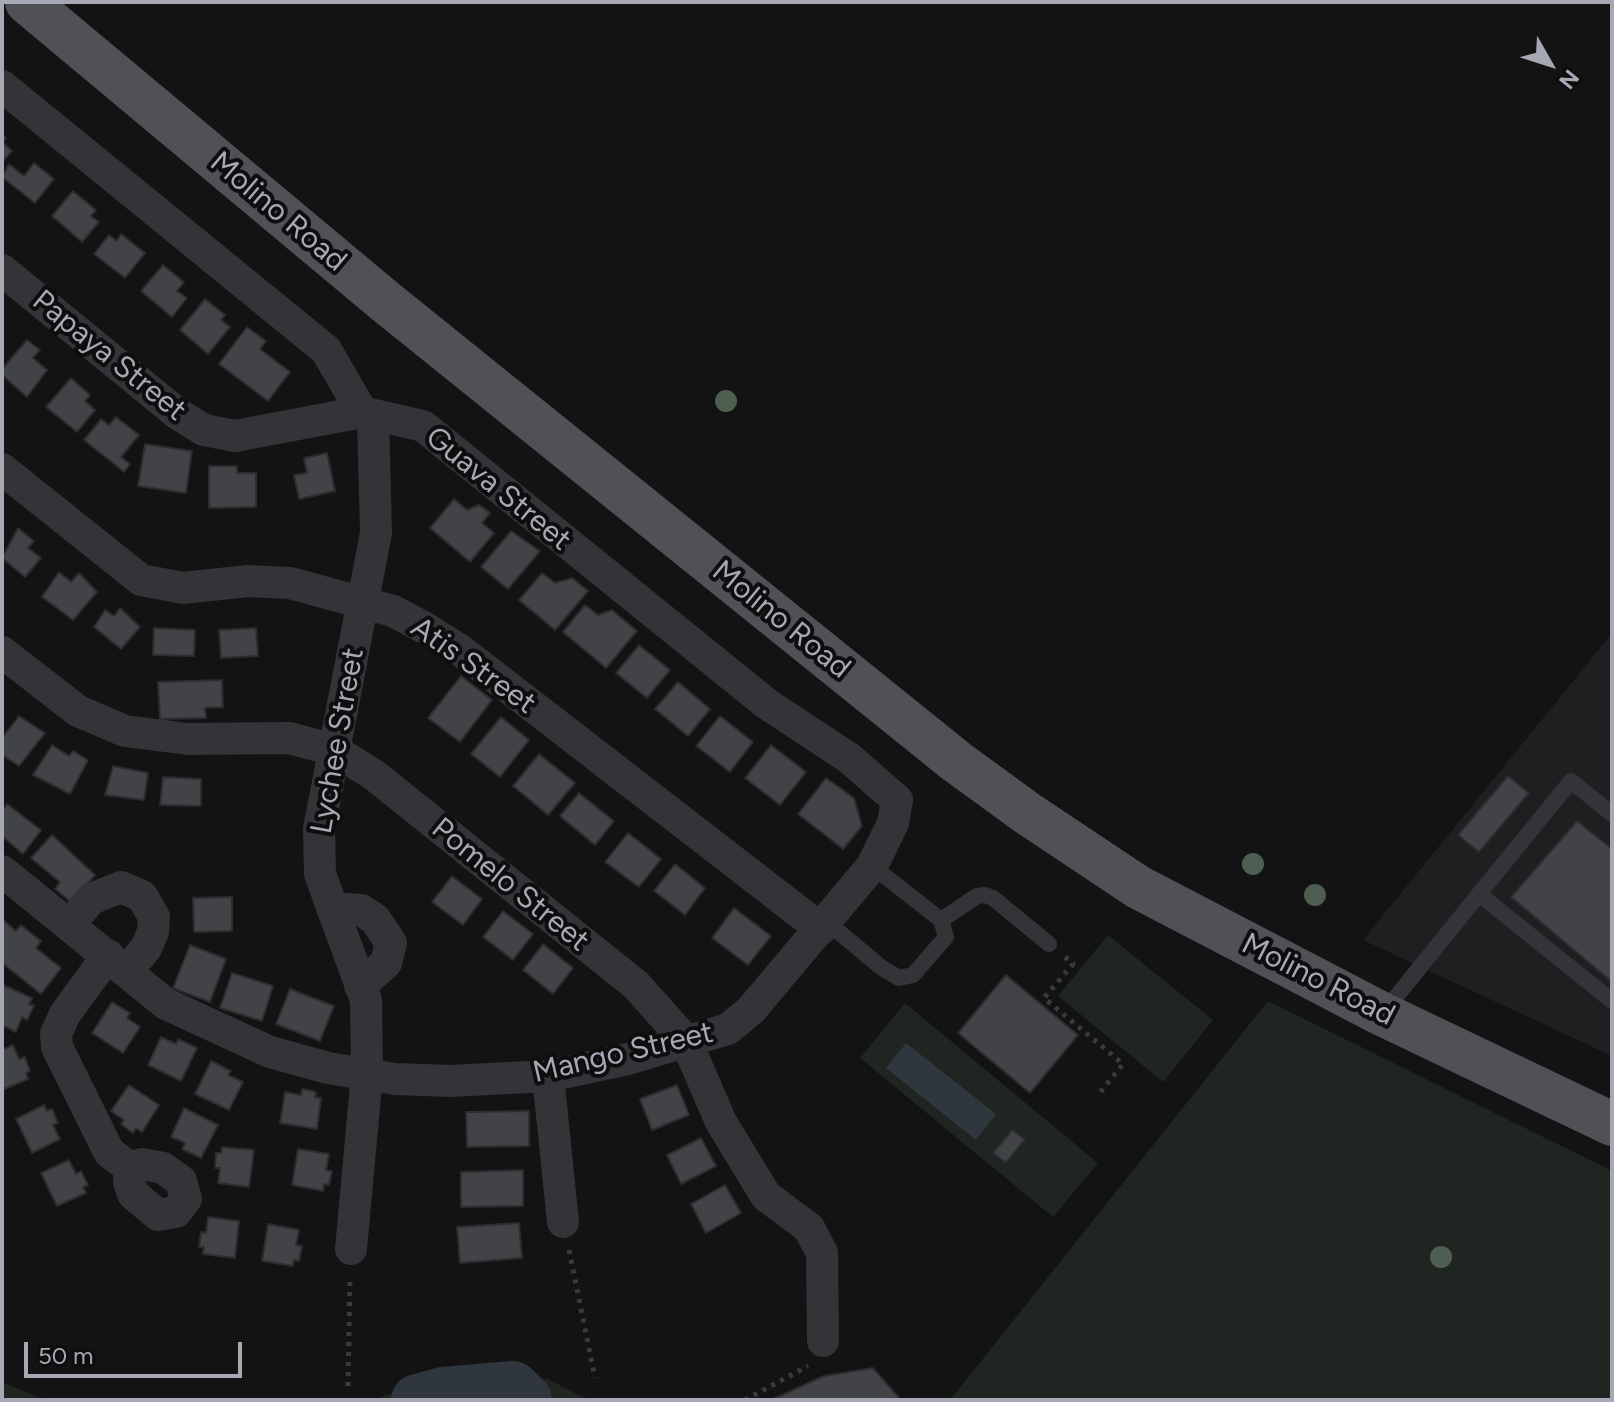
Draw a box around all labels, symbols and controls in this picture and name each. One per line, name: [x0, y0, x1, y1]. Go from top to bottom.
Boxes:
north arrow: [1510, 24, 1590, 104]
text: N: [1553, 64, 1585, 95]
street label: Molino Road: [202, 145, 354, 279]
street label: Papaya Street: [25, 283, 193, 429]
street label: Guava Street: [418, 419, 578, 559]
street label: Molino Road: [705, 553, 857, 687]
street label: Atis Street: [404, 610, 542, 722]
street label: Lychee Street: [304, 645, 372, 837]
street label: Pomelo Street: [424, 811, 596, 959]
street label: Molino Road: [1235, 926, 1401, 1034]
street label: Mango Street: [529, 1015, 717, 1091]
scale bar: [28, 1326, 246, 1376]
text: 50 m: [38, 1341, 94, 1370]

